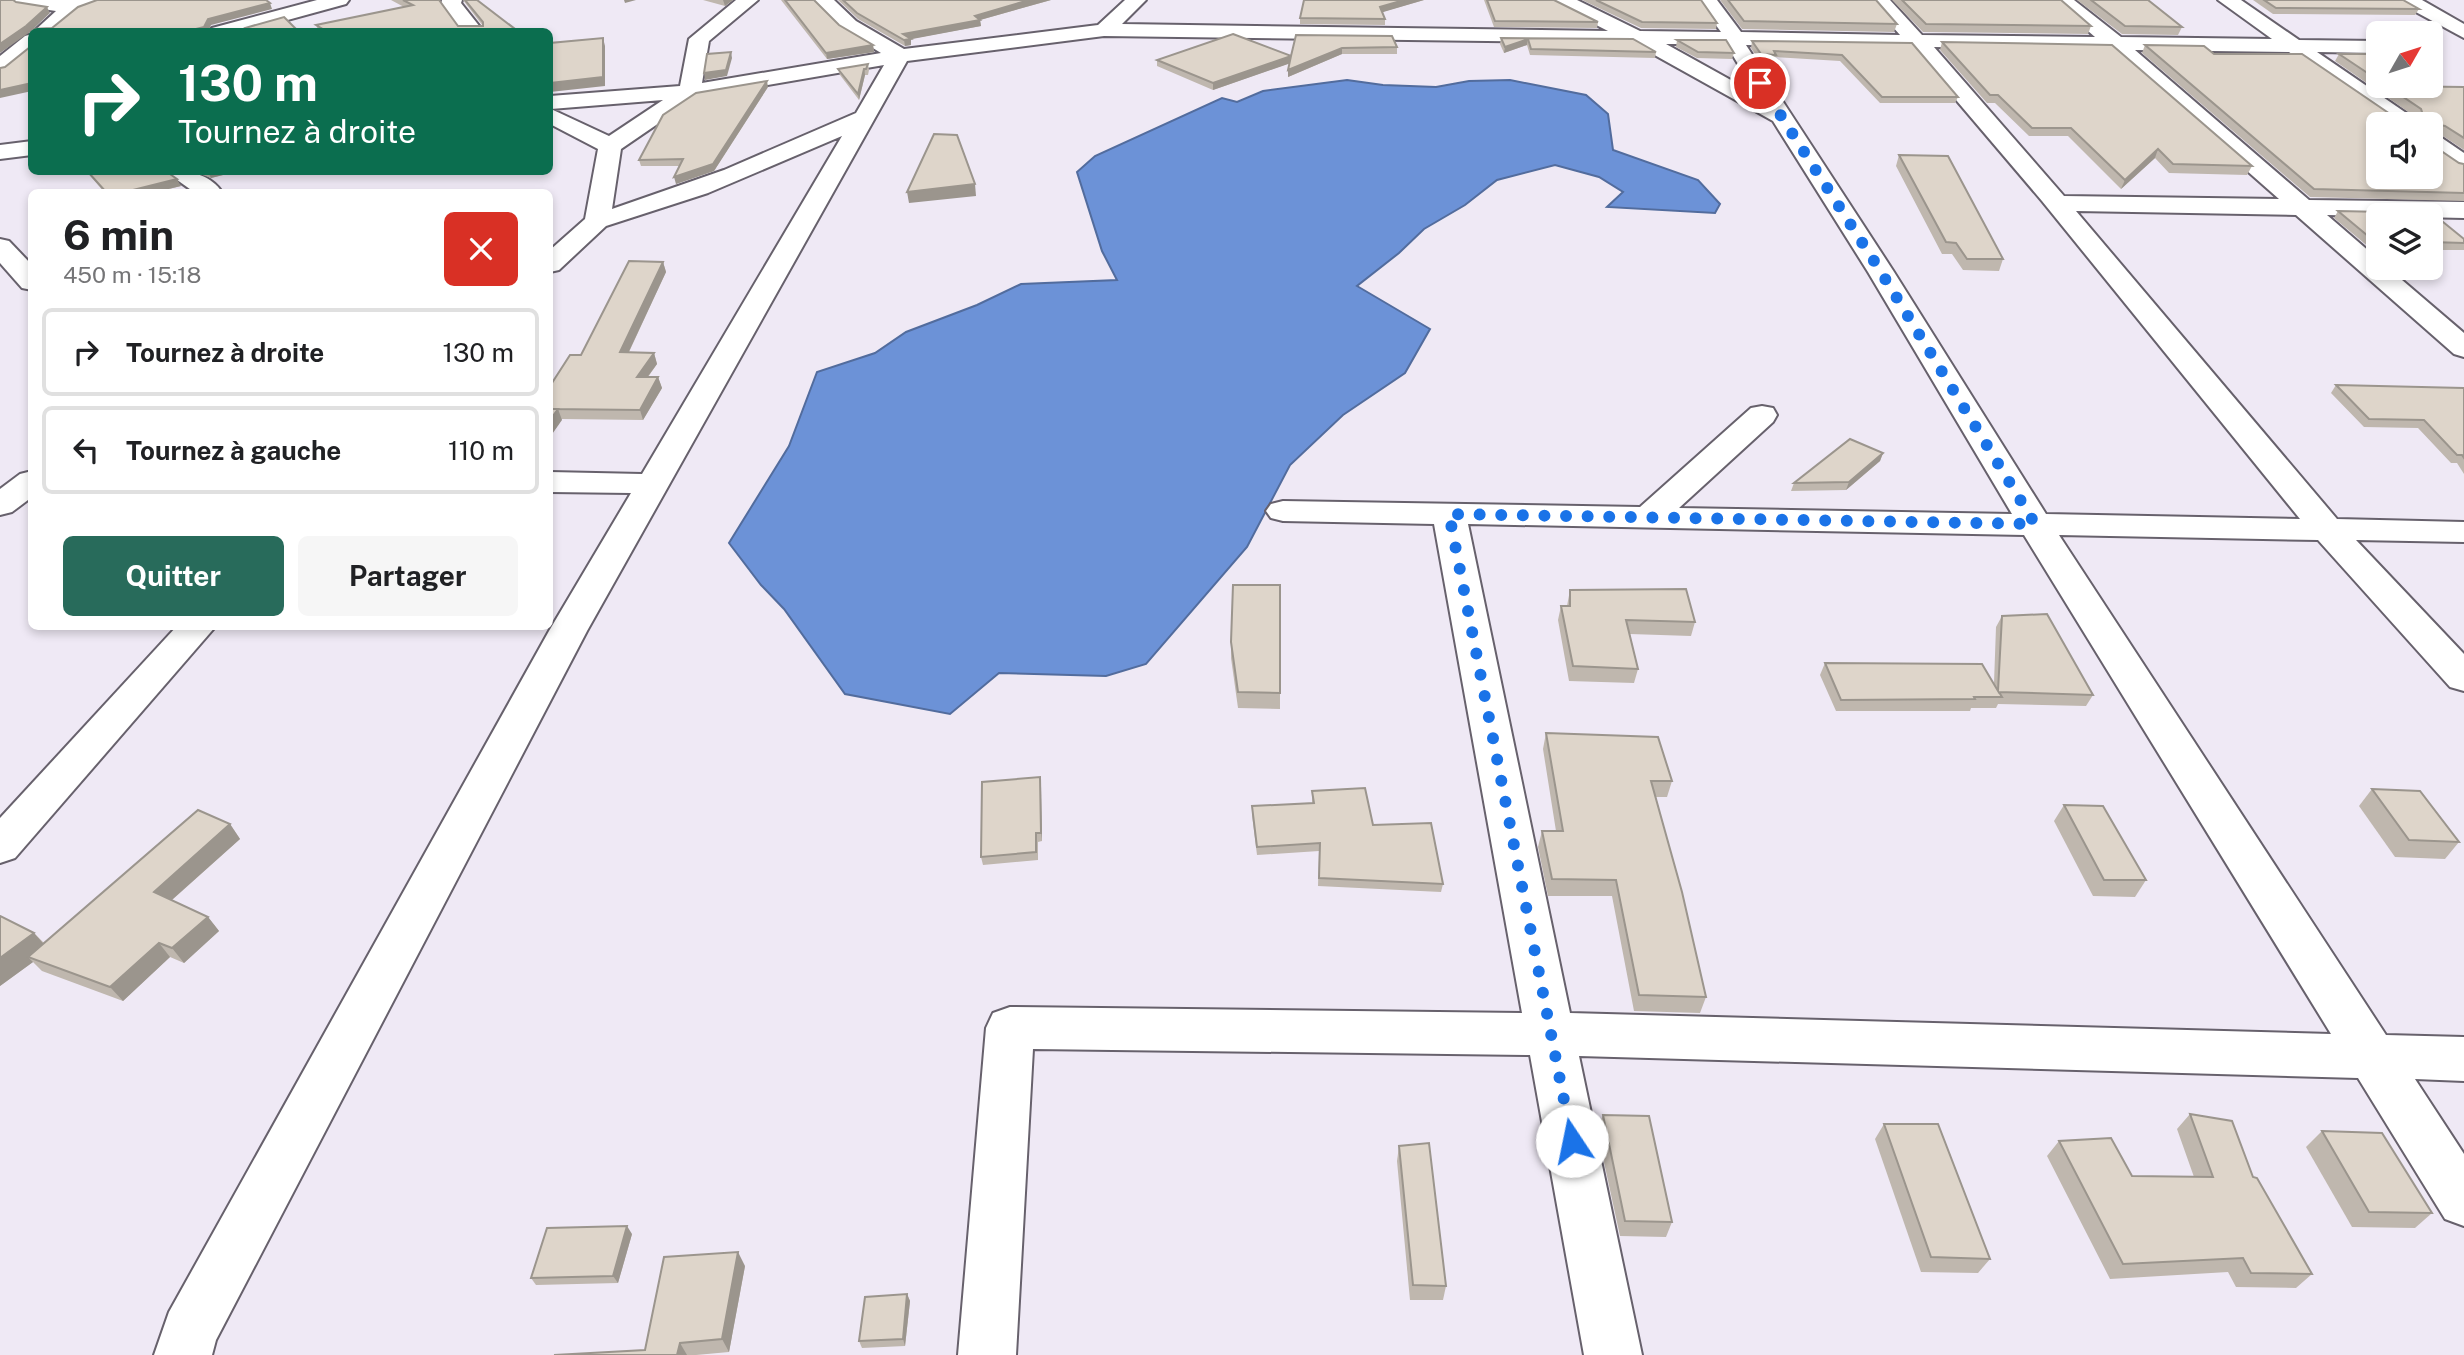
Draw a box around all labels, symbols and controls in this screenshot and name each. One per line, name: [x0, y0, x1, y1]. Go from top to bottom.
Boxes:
north arrow: [2366, 21, 2443, 98]
map controls: [2366, 21, 2443, 280]
pin: [1730, 53, 1790, 113]
text: 130 m: [178, 54, 318, 112]
icon: right: [63, 56, 154, 147]
icon: arrive: [1741, 64, 1779, 102]
button: sound: [2366, 112, 2443, 189]
text: Tournez à droite: [178, 113, 416, 150]
button: layers: [2366, 203, 2443, 280]
text: 6 min: [63, 210, 174, 259]
button: close: [444, 212, 518, 286]
text: 450 m · 15:18: [63, 261, 201, 288]
icon: right: [67, 333, 105, 371]
text: Tournez à droite: [126, 337, 324, 368]
text: 130 m: [442, 337, 514, 368]
icon: left: [67, 431, 105, 469]
text: Tournez à gauche: [126, 435, 341, 466]
text: 110 m: [448, 435, 514, 466]
button: Quitter: [63, 536, 284, 616]
button: Partager: [298, 536, 518, 616]
position arrow: [1535, 1104, 1609, 1178]

